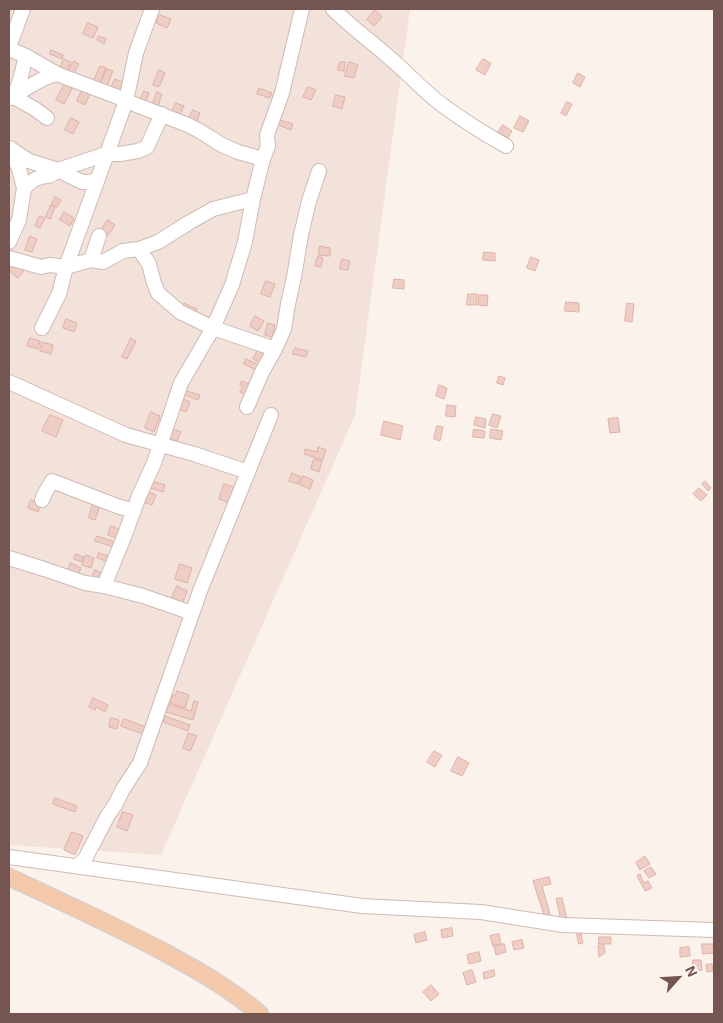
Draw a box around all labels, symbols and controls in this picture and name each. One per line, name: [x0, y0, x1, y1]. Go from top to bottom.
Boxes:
north arrow: [653, 953, 703, 1003]
text: N: [682, 963, 702, 979]

